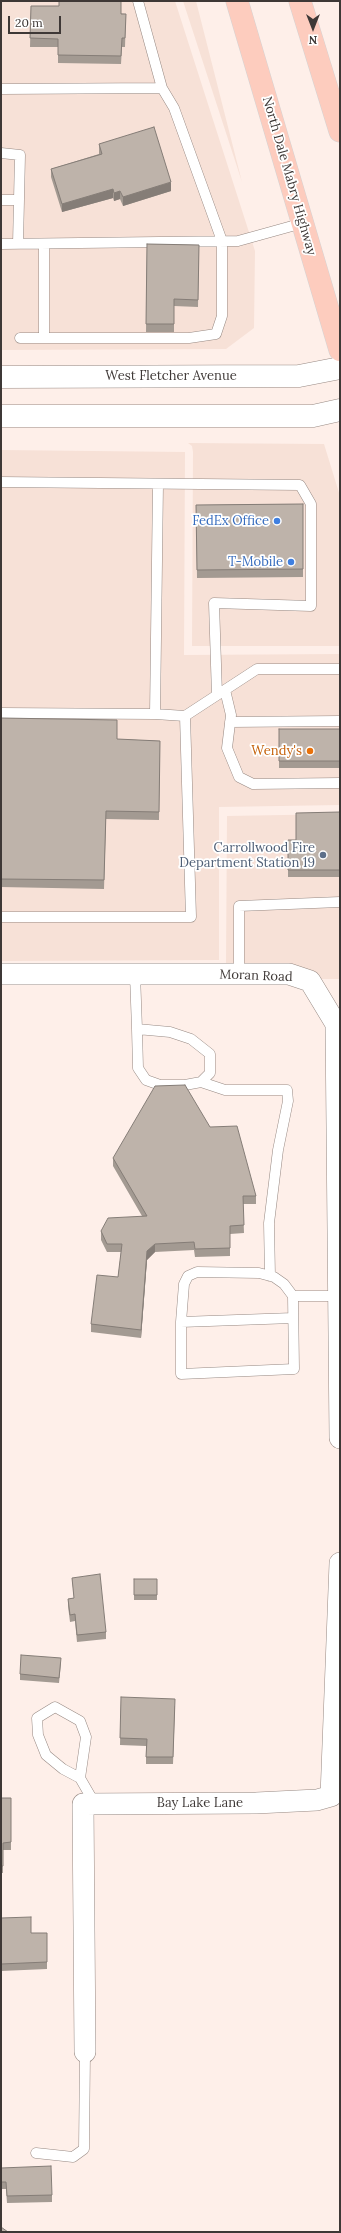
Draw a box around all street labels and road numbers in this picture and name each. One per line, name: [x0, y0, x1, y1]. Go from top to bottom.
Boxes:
street label: North Dale Mabry Highway: [259, 95, 319, 257]
street label: West Fletcher Avenue: [105, 368, 237, 384]
street label: Moran Road: [219, 967, 293, 985]
street label: Bay Lake Lane: [157, 1795, 243, 1811]

